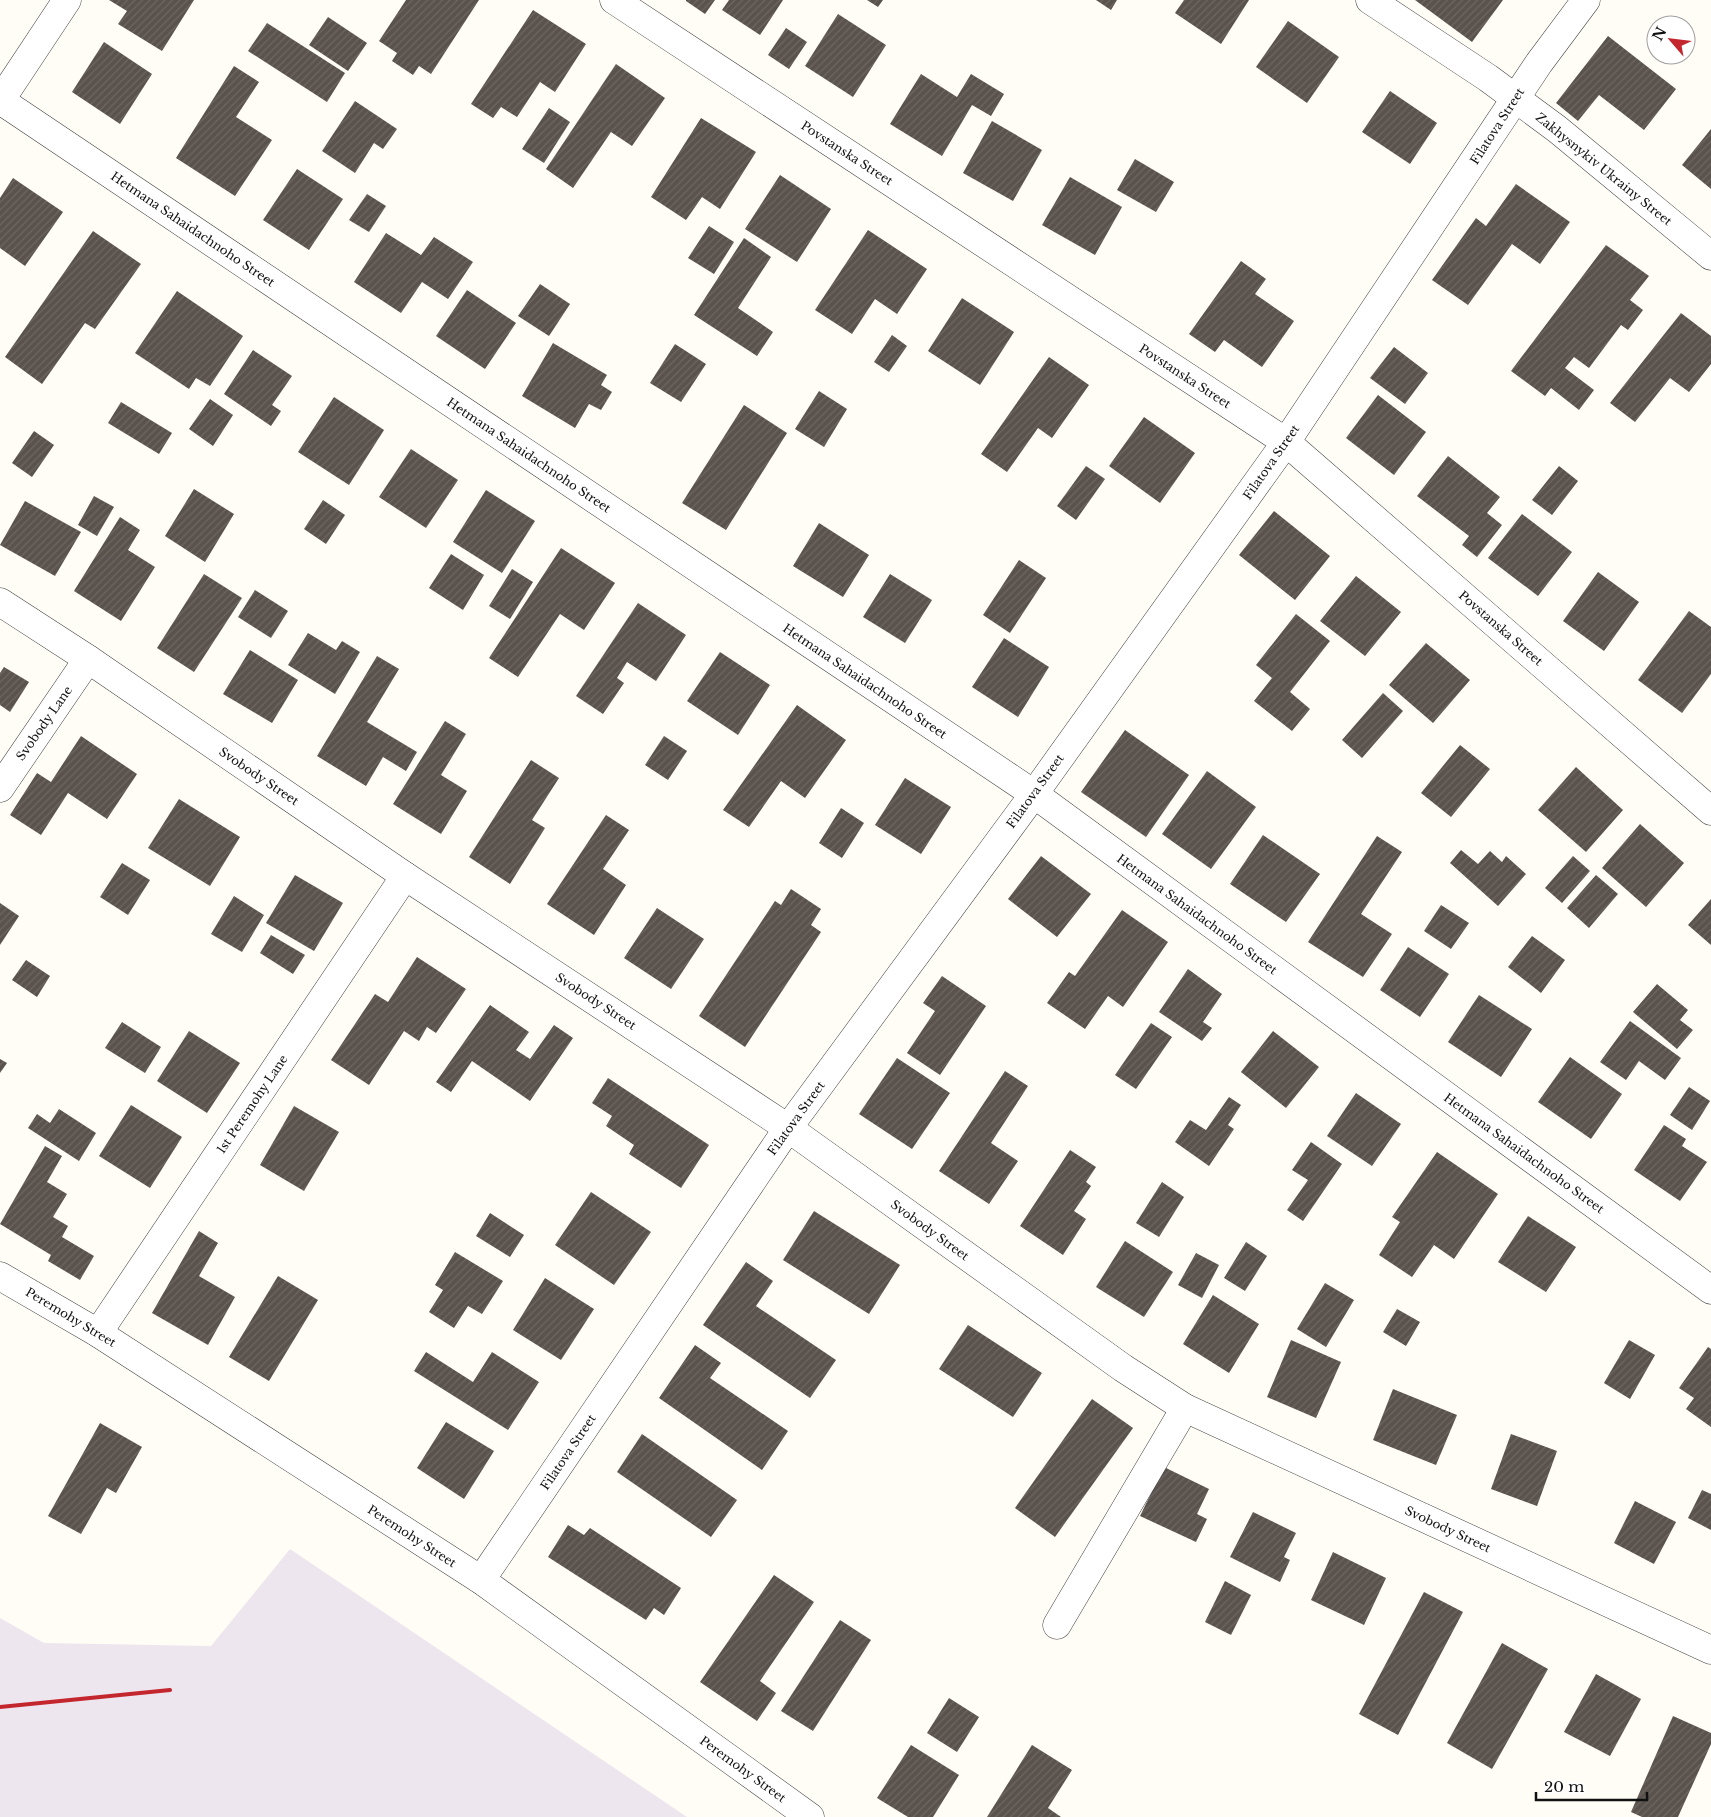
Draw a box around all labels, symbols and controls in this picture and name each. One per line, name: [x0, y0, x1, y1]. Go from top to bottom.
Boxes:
north arrow: [1646, 15, 1696, 65]
text: N: [1648, 24, 1671, 44]
street label: Filatova Street: [1467, 85, 1528, 167]
street label: Zakhysnykiv Ukrainy Street: [1533, 109, 1675, 229]
street label: Povstanska Street: [798, 118, 896, 189]
street label: Hetmana Sahaidachnoho Street: [108, 168, 278, 290]
street label: Povstanska Street: [1136, 341, 1234, 412]
street label: Hetmana Sahaidachnoho Street: [444, 394, 614, 516]
street label: Filatova Street: [1240, 421, 1303, 502]
street label: Povstanska Street: [1456, 587, 1546, 669]
street label: Hetmana Sahaidachnoho Street: [780, 620, 950, 742]
street label: Svobody Lane: [13, 683, 75, 763]
street label: Svobody Street: [216, 744, 302, 808]
street label: Filatova Street: [1003, 751, 1067, 831]
street label: Hetmana Sahaidachnoho Street: [1114, 851, 1280, 978]
street label: Svobody Street: [553, 969, 639, 1033]
street label: 1st Peremohy Lane: [213, 1052, 291, 1156]
street label: Filatova Street: [764, 1078, 828, 1158]
street label: Hetmana Sahaidachnoho Street: [1441, 1090, 1607, 1217]
street label: Svobody Street: [888, 1197, 972, 1264]
street label: Peremohy Street: [23, 1284, 119, 1350]
street label: Filatova Street: [537, 1411, 599, 1493]
street label: Peremohy Street: [365, 1502, 460, 1571]
street label: Svobody Street: [1403, 1503, 1494, 1556]
street label: Peremohy Street: [697, 1733, 789, 1806]
scale bar: [1536, 1770, 1647, 1802]
text: 20 m: [1544, 1777, 1584, 1796]

